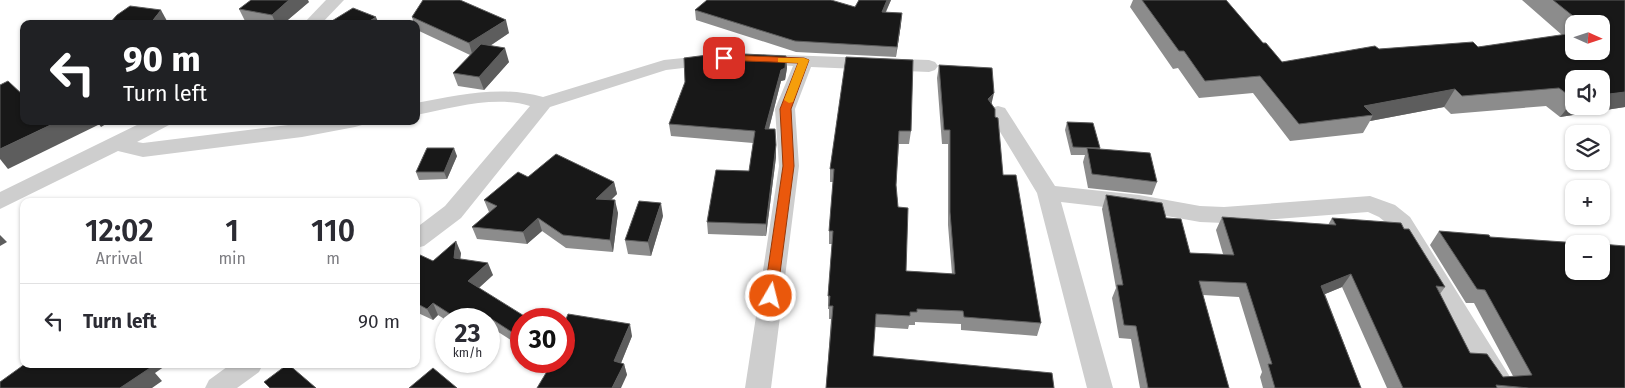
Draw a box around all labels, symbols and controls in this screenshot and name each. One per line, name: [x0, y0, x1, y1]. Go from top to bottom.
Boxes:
north arrow: [1565, 15, 1610, 60]
map controls: [1565, 15, 1610, 280]
pin: [703, 37, 745, 79]
text: 90 m: [123, 38, 201, 80]
icon: left: [40, 40, 105, 105]
icon: arrive: [710, 44, 738, 72]
button: sound: [1565, 70, 1610, 115]
text: Turn left: [123, 80, 207, 107]
button: layers: [1565, 125, 1610, 170]
button: +: [1565, 180, 1610, 225]
text: 12:02: [85, 213, 154, 249]
text: 1: [225, 213, 239, 249]
text: 110: [311, 213, 355, 249]
button: −: [1565, 235, 1610, 280]
text: Arrival: [96, 249, 143, 268]
text: min: [218, 249, 246, 268]
text: m: [326, 249, 340, 268]
position arrow: [744, 269, 796, 321]
icon: left: [40, 307, 68, 335]
speed limit sign: 30: [510, 308, 575, 373]
text: Turn left: [83, 310, 157, 333]
text: 90 m: [358, 310, 400, 333]
text: 23: [455, 319, 480, 349]
text: km/h: [453, 346, 482, 360]

